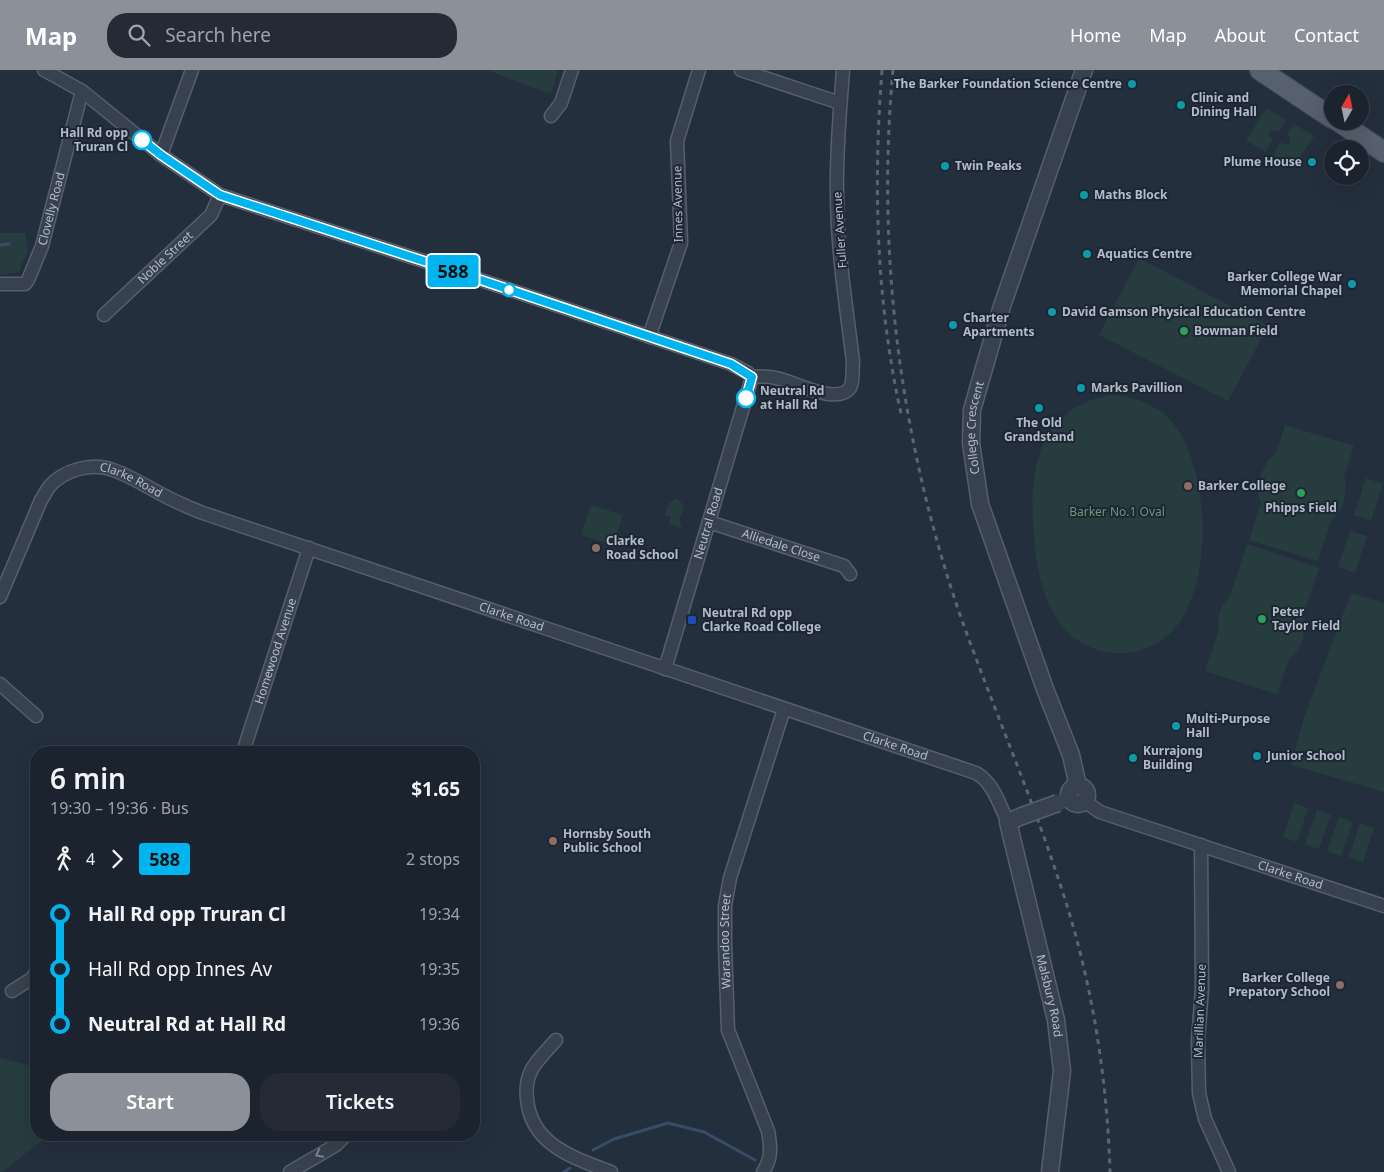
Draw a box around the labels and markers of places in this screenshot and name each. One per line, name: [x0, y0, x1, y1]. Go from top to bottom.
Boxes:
place label: The Barker Foundation Science Centre: [894, 75, 1122, 92]
marker: The Barker Foundation Science Centre: [1126, 78, 1138, 90]
place label: Clinic and Dining Hall: [1191, 89, 1257, 120]
marker: Clinic and Dining Hall: [1175, 99, 1187, 111]
place label: Hall Rd opp Truran Cl: [60, 124, 128, 155]
marker: Hall Rd opp Truran Cl: [132, 130, 152, 150]
place label: Plume House: [1224, 153, 1302, 170]
marker: Plume House: [1306, 156, 1318, 168]
place label: Twin Peaks: [955, 157, 1022, 174]
marker: Twin Peaks: [939, 160, 951, 172]
place label: Maths Block: [1094, 186, 1168, 203]
marker: Maths Block: [1078, 189, 1090, 201]
place label: Aquatics Centre: [1097, 245, 1192, 262]
marker: Aquatics Centre: [1081, 248, 1093, 260]
place label: Barker College War Memorial Chapel: [1227, 268, 1343, 299]
marker: Barker College War Memorial Chapel: [1346, 278, 1358, 290]
unlabelled marker: [502, 283, 516, 297]
place label: David Gamson Physical Education Centre: [1062, 303, 1306, 320]
marker: David Gamson Physical Education Centre: [1046, 306, 1058, 318]
place label: Charter Apartments: [963, 309, 1035, 340]
marker: Charter Apartments: [947, 319, 959, 331]
place label: Bowman Field: [1194, 322, 1278, 339]
marker: Bowman Field: [1178, 325, 1190, 337]
place label: Marks Pavillion: [1091, 379, 1183, 396]
place label: Neutral Rd at Hall Rd: [760, 382, 824, 413]
marker: Marks Pavillion: [1075, 382, 1087, 394]
marker: Neutral Rd at Hall Rd: [736, 388, 756, 408]
marker: The Old Grandstand: [1033, 402, 1045, 414]
place label: The Old Grandstand: [1004, 414, 1074, 445]
place label: Barker College: [1198, 477, 1286, 494]
marker: Barker College: [1182, 480, 1194, 492]
marker: Phipps Field: [1295, 487, 1307, 499]
place label: Phipps Field: [1265, 499, 1337, 516]
place label: Clarke Road School: [606, 532, 678, 563]
marker: Clarke Road School: [590, 542, 602, 554]
place label: Peter Taylor Field: [1272, 603, 1340, 634]
place label: Neutral Rd opp Clarke Road College: [702, 604, 821, 635]
marker: Peter Taylor Field: [1256, 613, 1268, 625]
marker: Neutral Rd opp Clarke Road College: [686, 614, 698, 626]
place label: Multi-Purpose Hall: [1186, 710, 1270, 741]
marker: Multi-Purpose Hall: [1170, 720, 1182, 732]
place label: Kurrajong Building: [1143, 742, 1203, 773]
place label: Junior School: [1266, 747, 1345, 764]
marker: Junior School: [1251, 750, 1263, 762]
marker: Kurrajong Building: [1127, 752, 1139, 764]
place label: Hornsby South Public School: [563, 825, 651, 856]
marker: Hornsby South Public School: [547, 835, 559, 847]
place label: Barker College Prepatory School: [1228, 969, 1330, 1000]
marker: Barker College Prepatory School: [1334, 979, 1346, 991]

